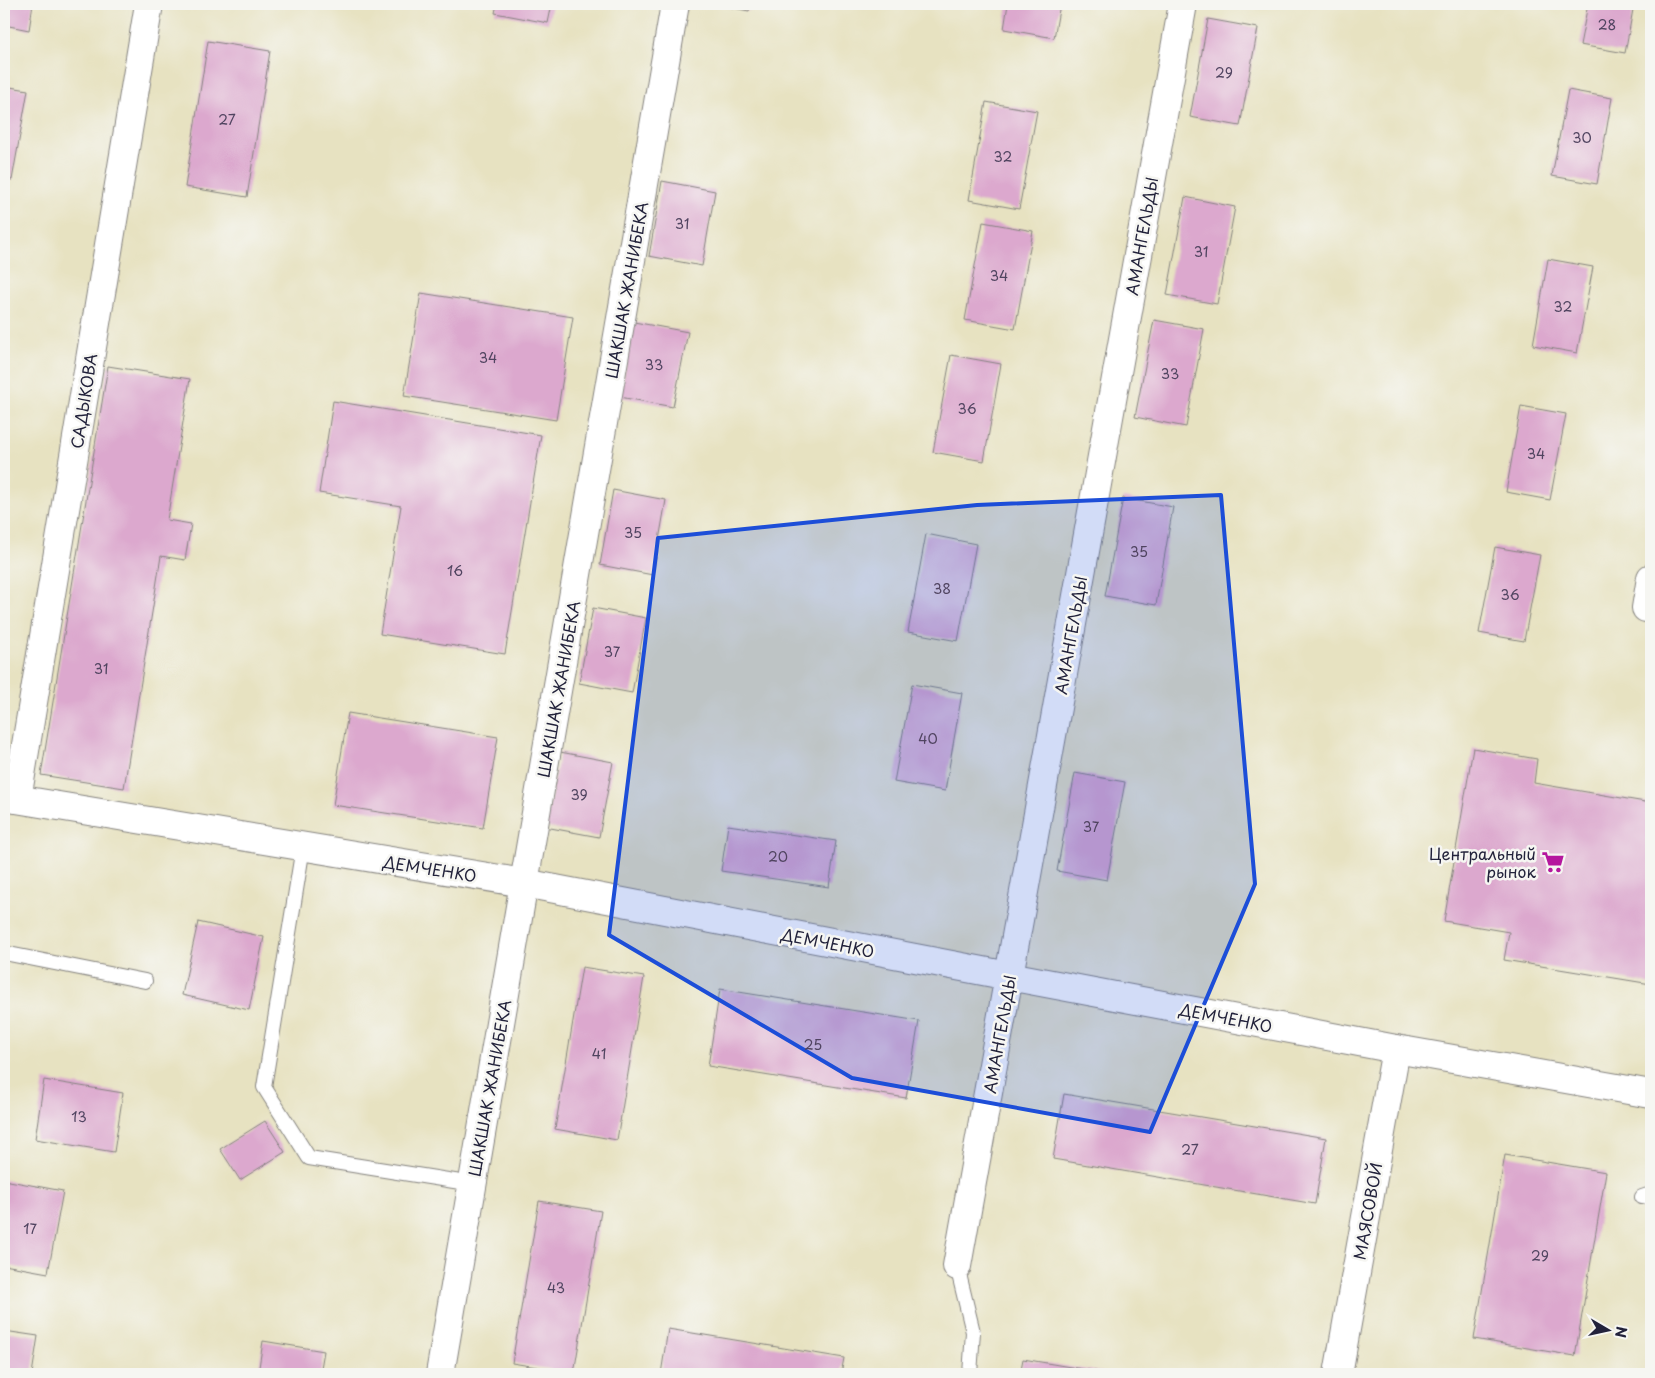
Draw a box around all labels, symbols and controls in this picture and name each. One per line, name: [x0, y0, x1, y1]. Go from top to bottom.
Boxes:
house number: 28: [1598, 14, 1616, 35]
house number: 29: [1215, 62, 1233, 83]
house number: 27: [218, 109, 236, 130]
house number: 30: [1572, 127, 1592, 148]
house number: 32: [994, 146, 1012, 167]
street label: АМАНГЕЛЬДЫ: [1119, 175, 1163, 297]
street label: ШАКШАК ЖАНИБЕКА: [599, 200, 653, 380]
house number: 31: [675, 213, 689, 234]
house number: 31: [1194, 241, 1208, 262]
house number: 34: [990, 265, 1008, 286]
house number: 32: [1554, 296, 1572, 317]
house number: 34: [479, 347, 497, 368]
street label: САДЫКОВА: [64, 351, 102, 450]
house number: 33: [645, 354, 663, 375]
house number: 33: [1161, 363, 1179, 384]
house number: 36: [957, 398, 977, 419]
house number: 34: [1527, 443, 1545, 464]
house number: 35: [624, 522, 642, 543]
house number: 35: [1130, 541, 1148, 562]
house number: 16: [447, 560, 463, 581]
street label: АМАНГЕЛЬДЫ: [1048, 574, 1092, 696]
house number: 38: [933, 578, 951, 599]
house number: 36: [1500, 584, 1520, 605]
street label: ШАКШАК ЖАНИБЕКА: [531, 599, 585, 779]
house number: 37: [604, 641, 621, 662]
house number: 31: [94, 658, 108, 679]
house number: 40: [918, 728, 938, 749]
house number: 39: [570, 784, 588, 805]
house number: 37: [1083, 816, 1100, 837]
place label: Центральный рынок: [1429, 841, 1536, 883]
house number: 20: [768, 846, 788, 867]
street label: ДЕМЧЕНКО: [381, 849, 478, 887]
supermarket icon: Центральный рынок: [1540, 849, 1566, 875]
street label: ДЕМЧЕНКО: [779, 921, 876, 963]
street label: АМАНГЕЛЬДЫ: [977, 973, 1021, 1095]
street label: ДЕМЧЕНКО: [1177, 996, 1274, 1038]
street label: ШАКШАК ЖАНИБЕКА: [462, 998, 516, 1178]
house number: 25: [804, 1034, 822, 1055]
house number: 41: [592, 1043, 606, 1064]
house number: 13: [71, 1106, 87, 1127]
house number: 27: [1181, 1139, 1199, 1160]
street label: МАЯСОВОЙ: [1347, 1160, 1387, 1262]
house number: 17: [23, 1218, 37, 1239]
house number: 29: [1531, 1245, 1549, 1266]
house number: 43: [547, 1277, 565, 1298]
north arrow: [1582, 1306, 1632, 1356]
text: N: [1610, 1325, 1633, 1339]

